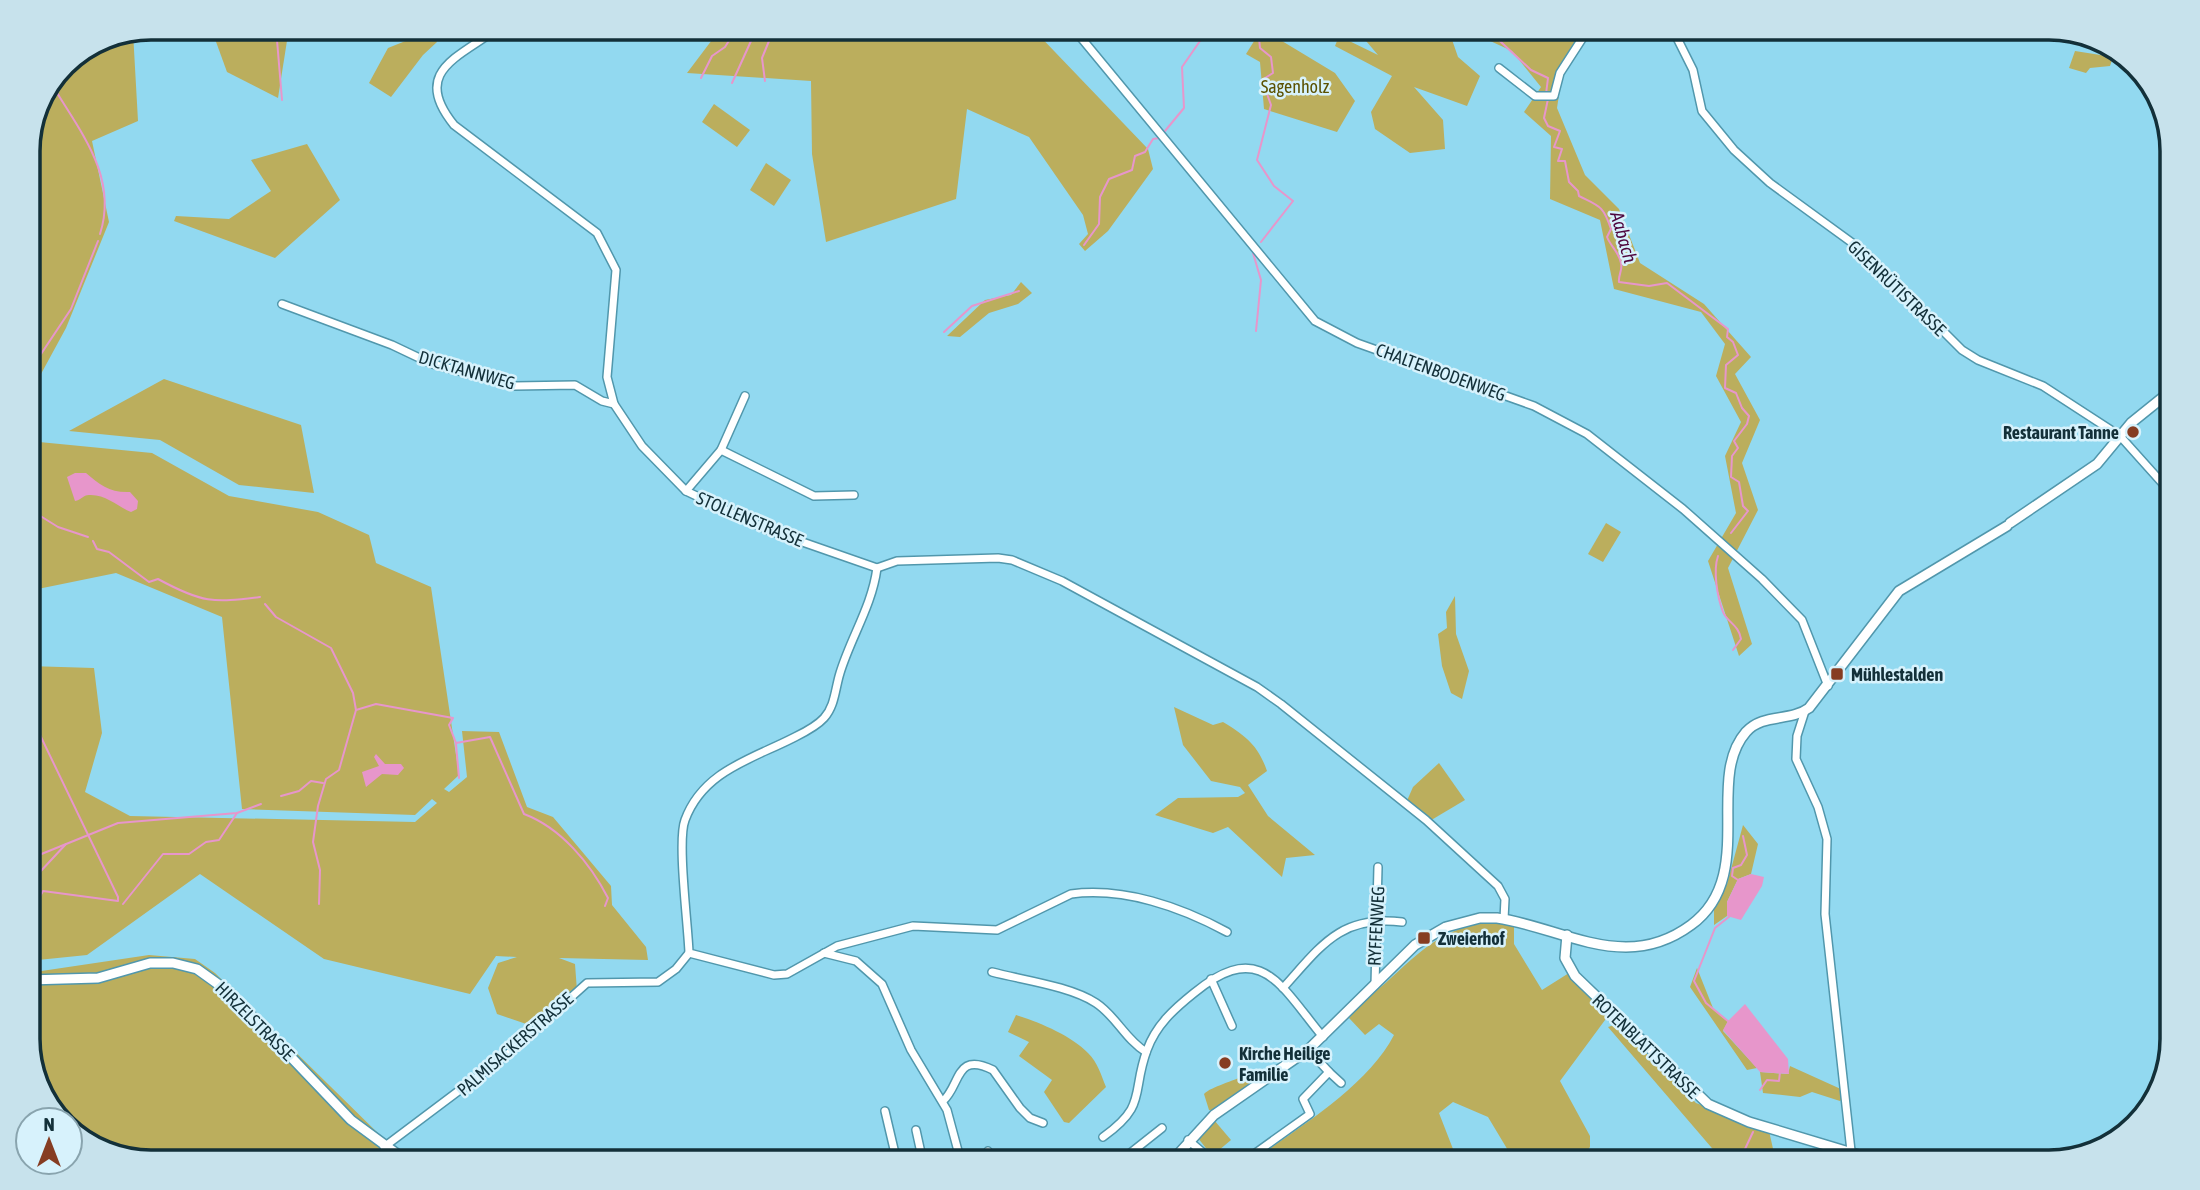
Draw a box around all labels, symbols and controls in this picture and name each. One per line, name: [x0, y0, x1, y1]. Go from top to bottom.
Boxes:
park label: Sagenholz: [1261, 76, 1330, 97]
water label: Aabach: [1606, 208, 1642, 265]
street label: GISENRÜTISTRASSE: [1844, 236, 1951, 340]
street label: CHALTENBODENWEG: [1373, 339, 1509, 405]
street label: DICKTANNWEG: [416, 346, 518, 394]
place label: Restaurant Tanne: [2003, 422, 2119, 443]
marker: Restaurant Tanne: [2125, 424, 2141, 440]
street label: STOLLENSTRASSE: [693, 487, 807, 551]
place label: Mühlestalden: [1851, 664, 1943, 685]
marker: Mühlestalden: [1829, 666, 1845, 682]
street label: RYFFENWEG: [1363, 886, 1389, 966]
place label: Zweierhof: [1438, 928, 1506, 949]
marker: Zweierhof: [1416, 930, 1432, 946]
street label: HIRZELSTRASSE: [211, 977, 299, 1065]
street label: PALMISACKERSTRASSE: [453, 988, 577, 1100]
street label: ROTENBLATTSTRASSE: [1588, 990, 1704, 1103]
place label: Kirche Heilige Familie: [1239, 1043, 1331, 1085]
marker: Kirche Heilige Familie: [1217, 1055, 1233, 1071]
north arrow: [14, 1106, 84, 1176]
text: N: [43, 1113, 55, 1135]

